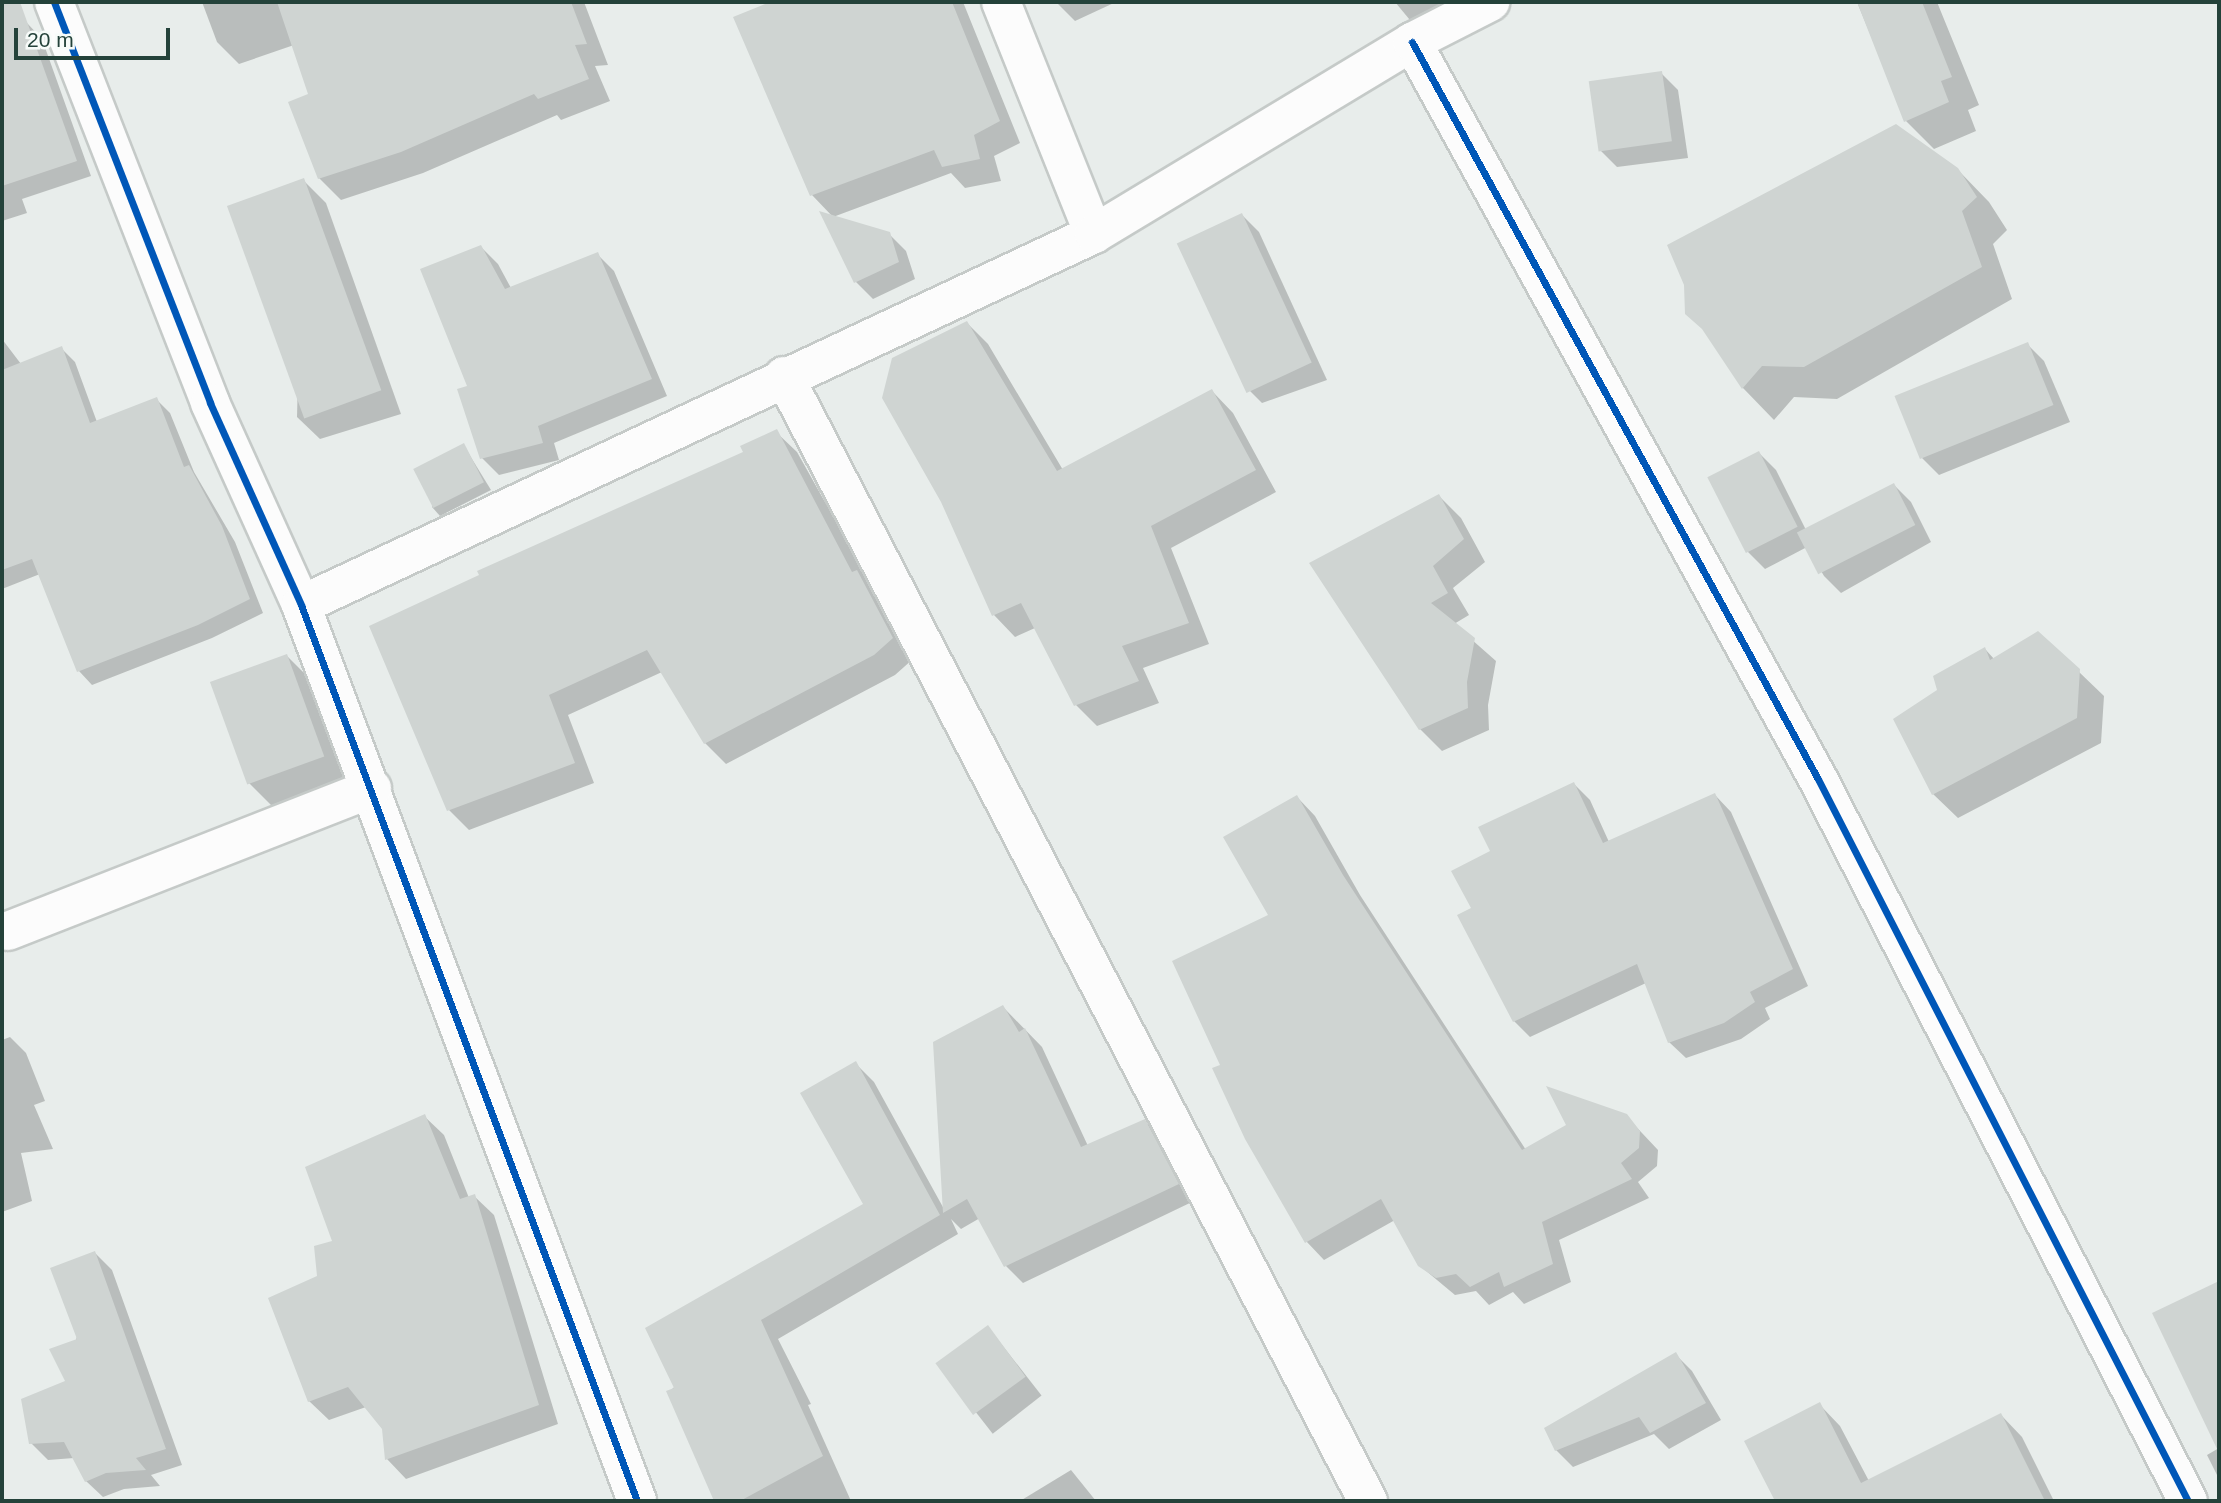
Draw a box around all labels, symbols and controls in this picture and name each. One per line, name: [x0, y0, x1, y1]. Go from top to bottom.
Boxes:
scale bar: [18, 14, 173, 58]
text: 20 m: [27, 28, 74, 51]

